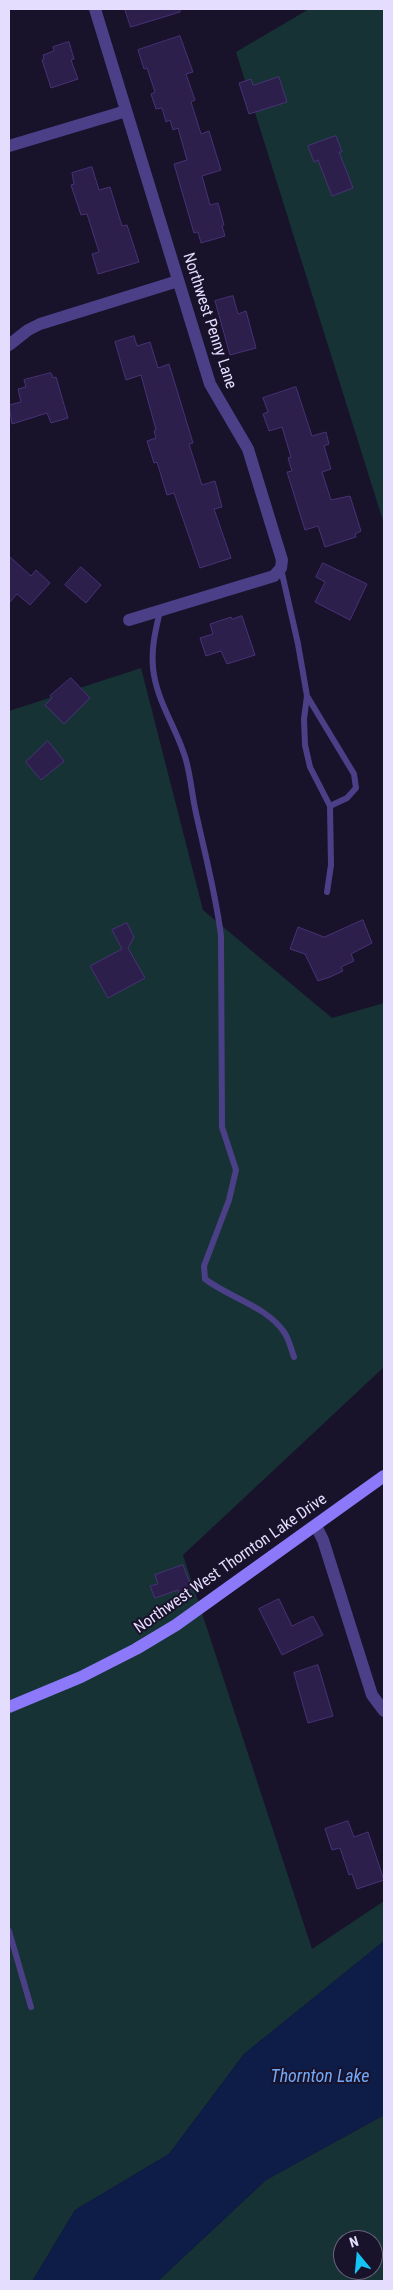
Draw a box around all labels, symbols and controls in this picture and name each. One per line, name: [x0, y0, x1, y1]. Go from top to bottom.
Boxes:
street label: Northwest Penny Lane: [178, 251, 240, 391]
street label: Northwest West Thornton Lake Drive: [131, 1490, 331, 1638]
water label: Thornton Lake: [271, 2066, 369, 2088]
north arrow: [333, 2230, 383, 2280]
text: N: [347, 2233, 360, 2251]

